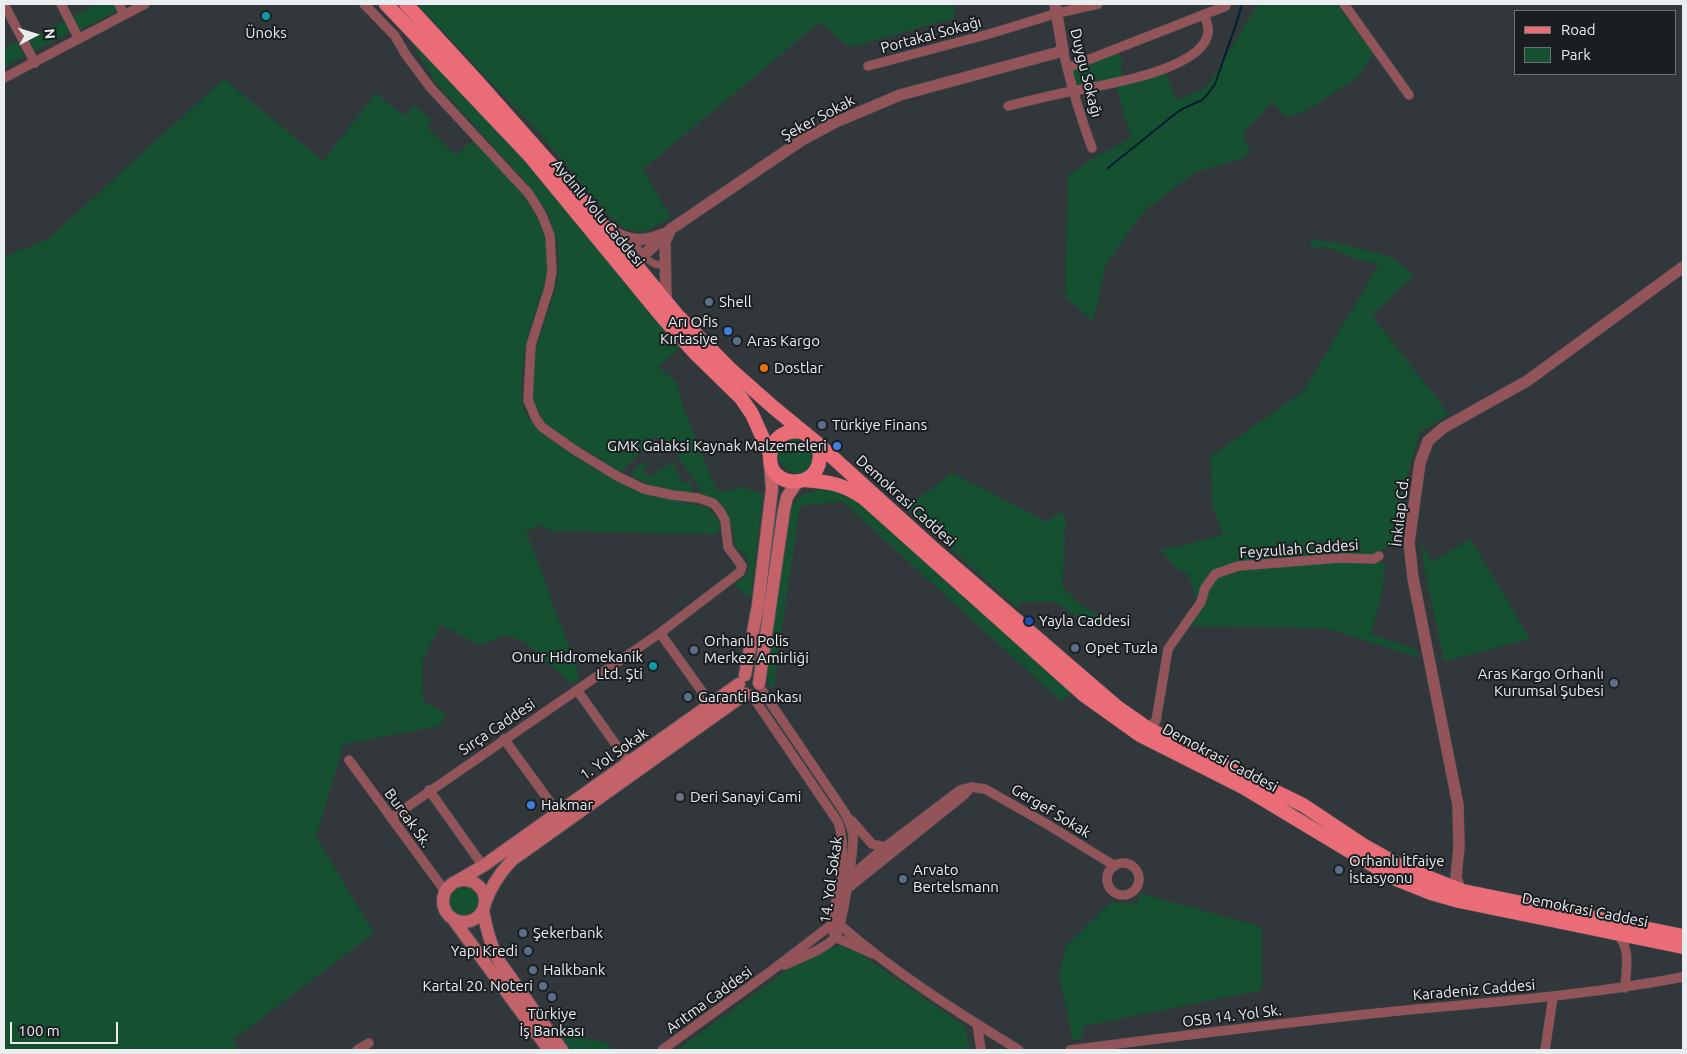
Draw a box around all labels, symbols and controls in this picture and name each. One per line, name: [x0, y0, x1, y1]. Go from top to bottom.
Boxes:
north arrow: [10, 10, 60, 60]
marker: Ünoks: [260, 10, 272, 22]
legend: [1514, 10, 1677, 75]
street label: Portakal Sokağı: [879, 13, 983, 57]
text: Road: [1561, 21, 1596, 38]
place label: Ünoks: [245, 24, 287, 42]
street label: Duygu Sokağı: [1066, 27, 1106, 119]
text: N: [42, 28, 58, 40]
text: Park: [1561, 46, 1591, 63]
street label: Şeker Sokak: [778, 91, 858, 145]
street label: Aydınlı Yolu Caddesi: [548, 156, 648, 270]
place label: Shell: [719, 293, 752, 311]
marker: Shell: [703, 296, 715, 308]
place label: Arı Ofis Kırtasiye: [660, 313, 718, 348]
marker: Arı Ofis Kırtasiye: [722, 325, 734, 337]
place label: Aras Kargo: [747, 332, 820, 350]
marker: Aras Kargo: [731, 335, 743, 347]
place label: Dostlar: [774, 359, 823, 377]
marker: Dostlar: [758, 362, 770, 374]
place label: Türkiye Finans: [832, 416, 927, 434]
marker: Türkiye Finans: [816, 419, 828, 431]
place label: GMK Galaksi Kaynak Malzemeleri: [607, 437, 827, 455]
marker: GMK Galaksi Kaynak Malzemeleri: [831, 440, 843, 452]
street label: Demokrasi Caddesi: [852, 451, 960, 551]
street label: İnkılap Cd.: [1387, 477, 1413, 547]
street label: Feyzullah Caddesi: [1239, 536, 1359, 562]
place label: Yayla Caddesi: [1039, 612, 1130, 630]
marker: Yayla Caddesi: [1023, 615, 1035, 627]
place label: Orhanlı Polis Merkez Amirliği: [704, 632, 809, 667]
place label: Opet Tuzla: [1085, 639, 1158, 657]
marker: Opet Tuzla: [1069, 642, 1081, 654]
marker: Orhanlı Polis Merkez Amirliği: [688, 644, 700, 656]
place label: Onur Hidromekanik Ltd. Şti: [512, 648, 643, 683]
marker: Onur Hidromekanik Ltd. Şti: [647, 660, 659, 672]
place label: Aras Kargo Orhanlı Kurumsal Şubesi: [1478, 665, 1604, 700]
marker: Aras Kargo Orhanlı Kurumsal Şubesi: [1608, 677, 1620, 689]
place label: Garanti Bankası: [698, 688, 802, 706]
marker: Garanti Bankası: [682, 691, 694, 703]
street label: Sırça Caddesi: [455, 695, 539, 759]
street label: Demokrasi Caddesi: [1159, 720, 1281, 796]
street label: 1. Yol Sokak: [576, 724, 652, 784]
street label: Gergef Sokak: [1008, 780, 1094, 842]
street label: Burcak Sk.: [381, 785, 435, 851]
place label: Deri Sanayi Cami: [690, 788, 801, 806]
marker: Deri Sanayi Cami: [674, 791, 686, 803]
place label: Hakmar: [541, 796, 593, 814]
marker: Hakmar: [525, 799, 537, 811]
street label: 14. Yol Sokak: [816, 835, 846, 925]
place label: Orhanlı İtfaiye İstasyonu: [1349, 852, 1444, 887]
place label: Arvato Bertelsmann: [913, 861, 999, 896]
marker: Orhanlı İtfaiye İstasyonu: [1333, 864, 1345, 876]
marker: Arvato Bertelsmann: [897, 873, 909, 885]
street label: Demokrasi Caddesi: [1520, 889, 1650, 931]
place label: Şekerbank: [533, 924, 603, 942]
marker: Şekerbank: [517, 927, 529, 939]
place label: Yapı Kredi: [451, 942, 518, 960]
marker: Yapı Kredi: [522, 945, 534, 957]
place label: Halkbank: [543, 961, 605, 979]
street label: Arıtma Caddesi: [662, 963, 756, 1037]
marker: Halkbank: [527, 964, 539, 976]
street label: Karadeniz Caddesi: [1412, 976, 1536, 1004]
place label: Kartal 20. Noteri: [423, 977, 533, 995]
marker: Kartal 20. Noteri: [537, 980, 549, 992]
marker: Türkiye İş Bankası: [546, 991, 558, 1003]
street label: OSB 14. Yol Sk.: [1181, 1001, 1283, 1031]
place label: Türkiye İş Bankası: [519, 1005, 585, 1040]
scale bar: [12, 1012, 120, 1044]
text: 100 m: [18, 1022, 60, 1039]

